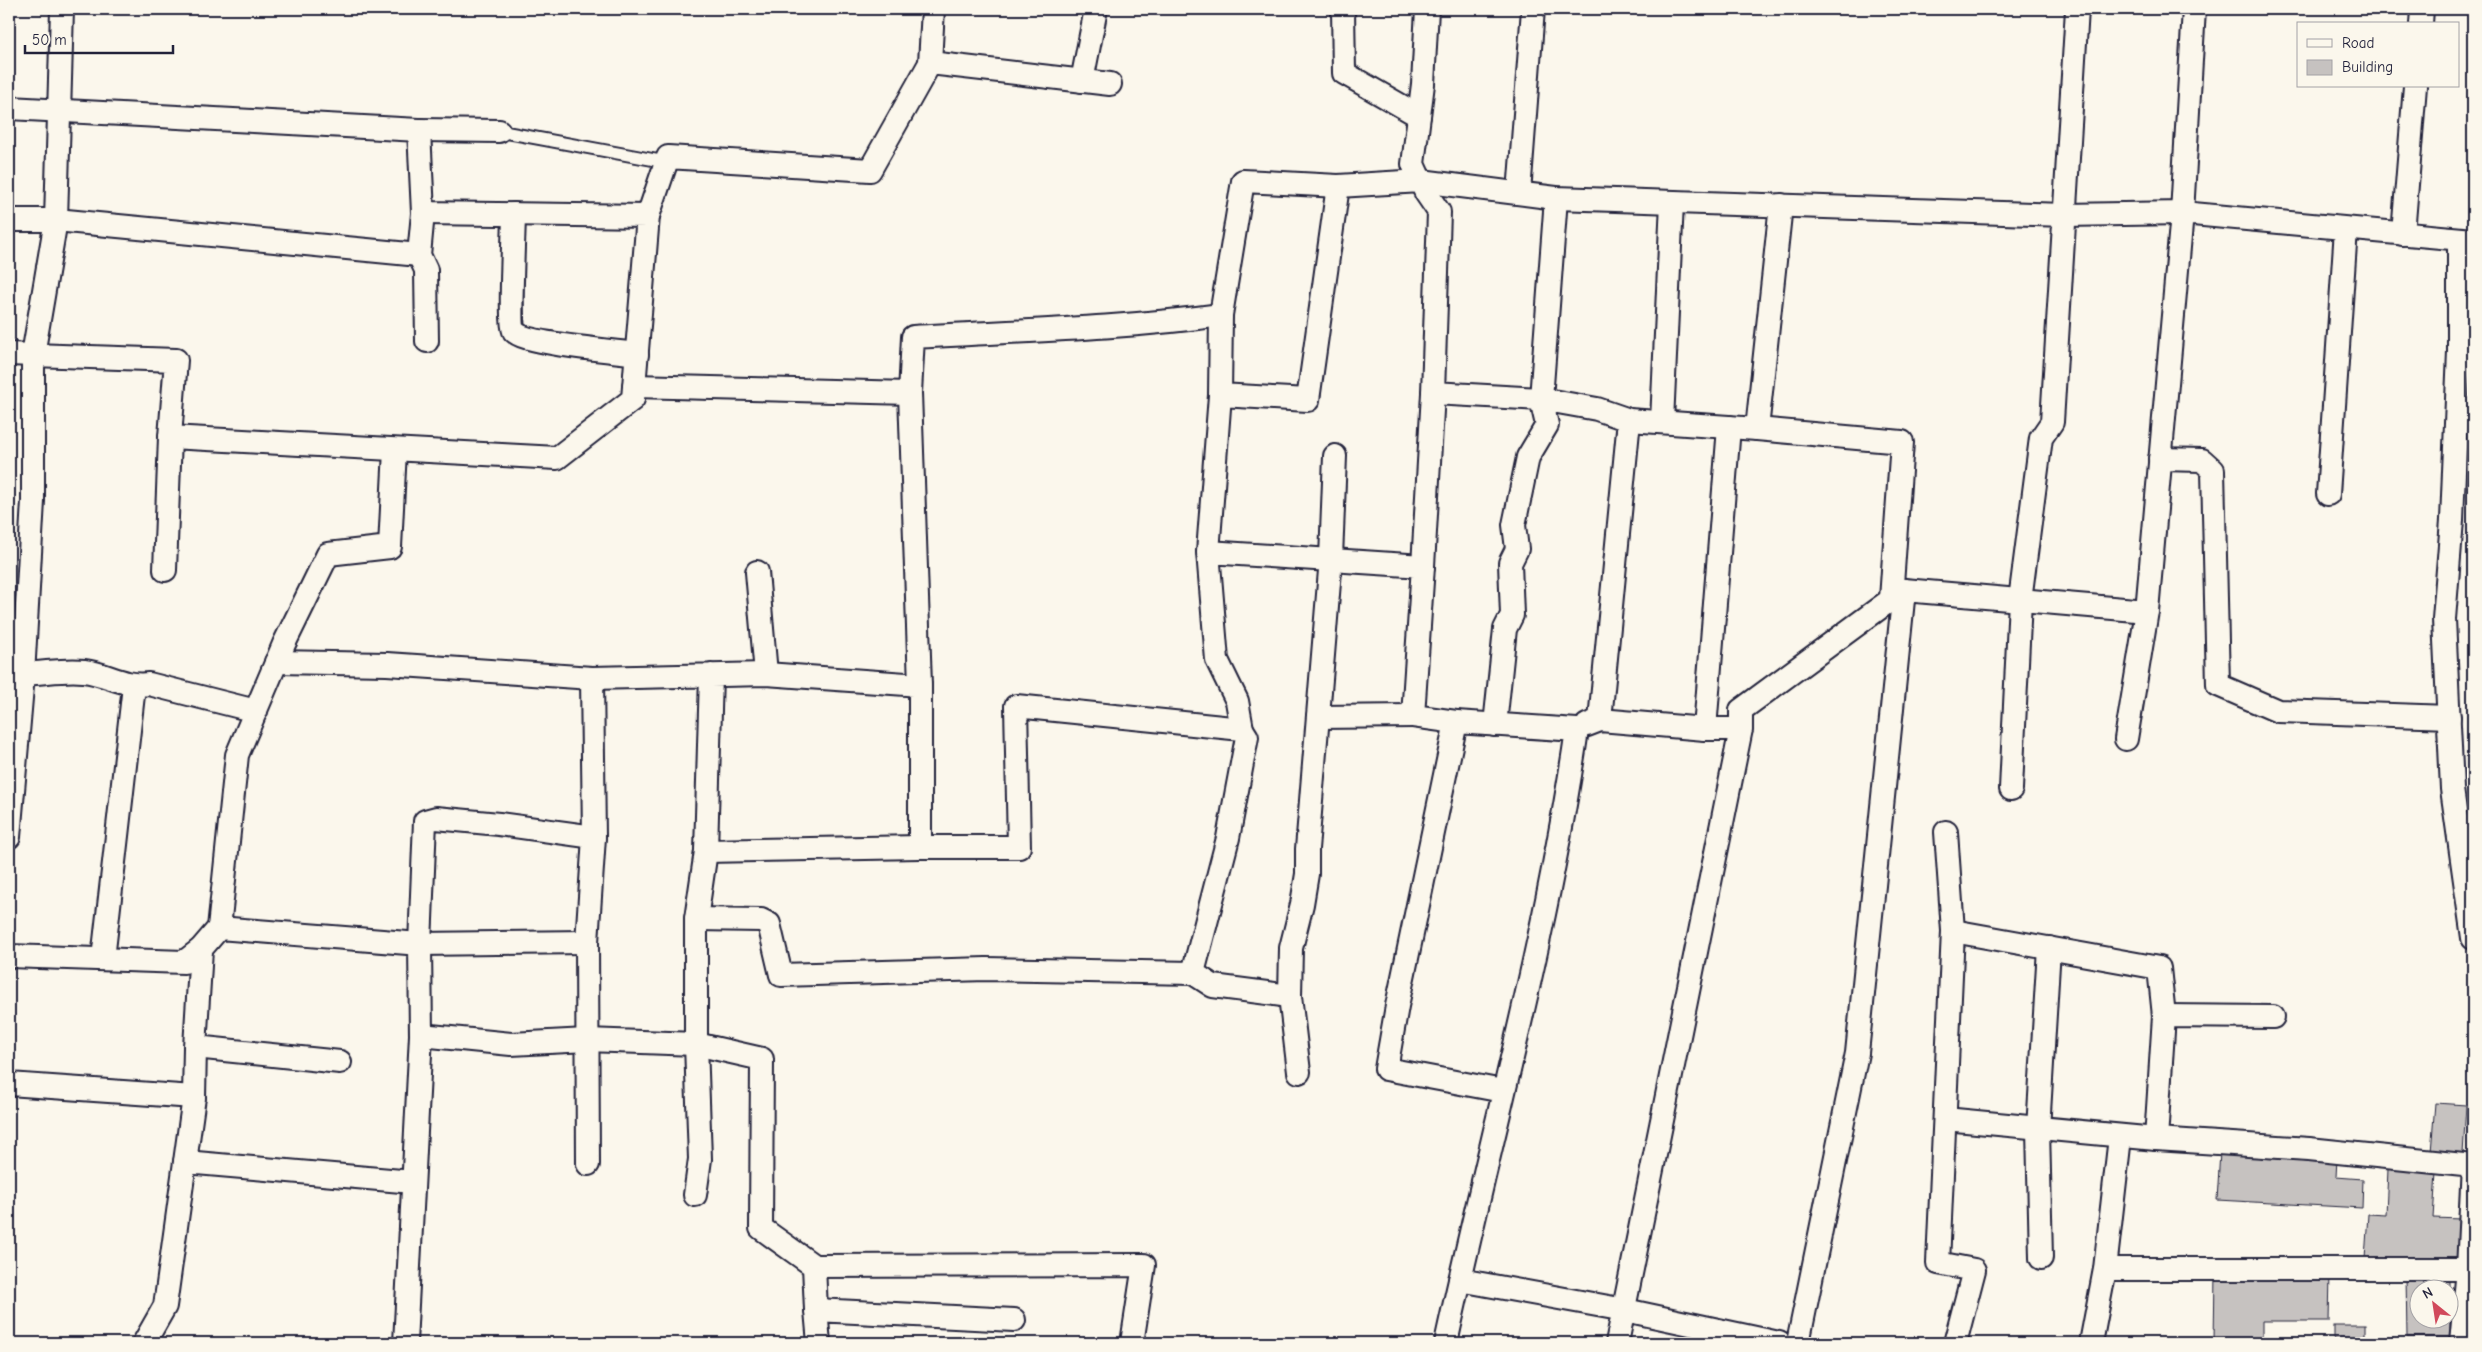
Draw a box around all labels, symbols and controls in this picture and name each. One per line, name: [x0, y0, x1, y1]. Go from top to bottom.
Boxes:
scale bar: [25, 22, 172, 54]
legend: [2297, 22, 2460, 88]
text: 50 m: [32, 31, 67, 49]
text: Road: [2342, 34, 2374, 52]
text: Building: [2342, 58, 2393, 76]
north arrow: [2410, 1280, 2460, 1330]
text: N: [2420, 1284, 2436, 1303]

